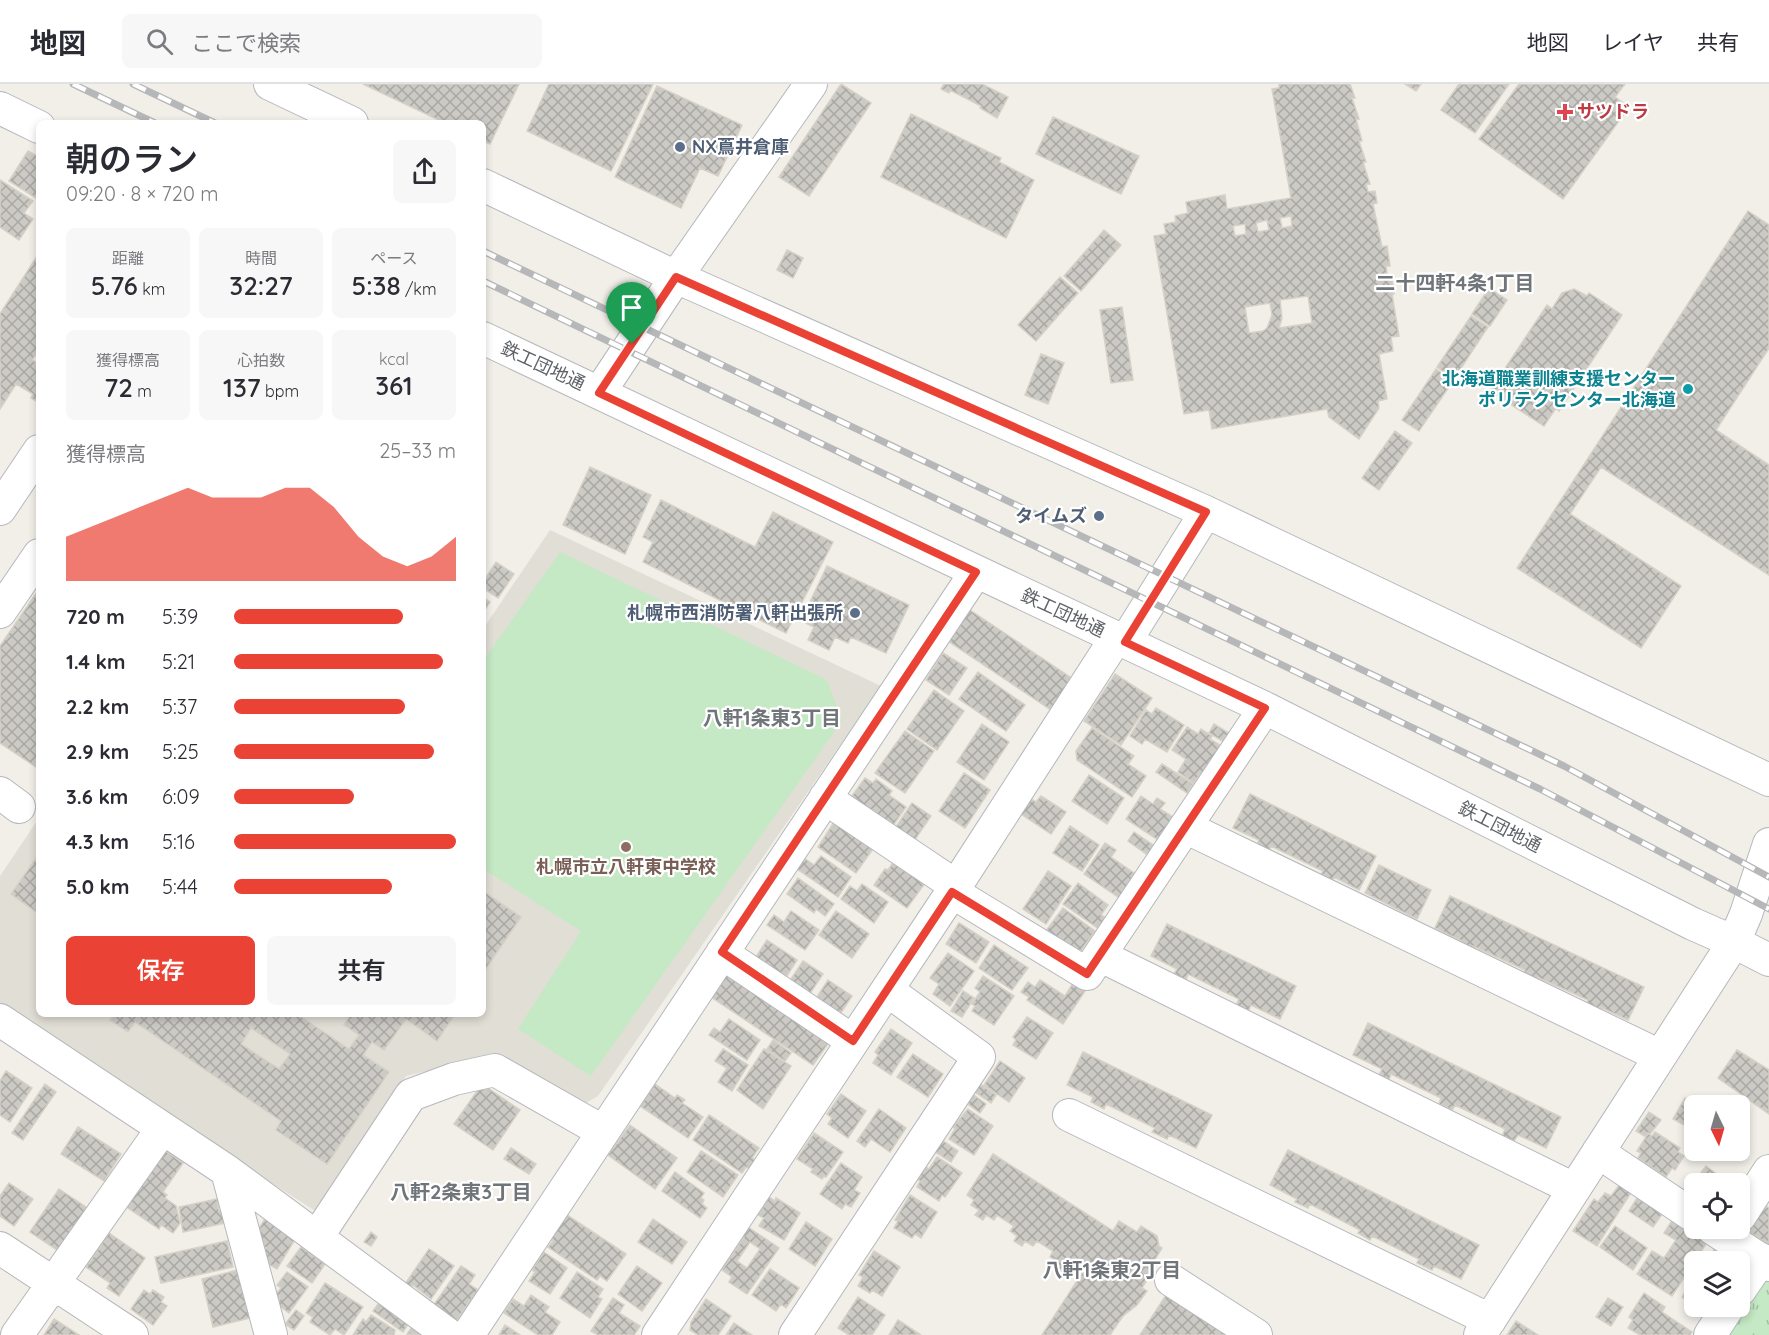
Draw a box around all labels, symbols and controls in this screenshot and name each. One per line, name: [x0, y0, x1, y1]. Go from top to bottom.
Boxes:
search box: [122, 14, 542, 68]
text: 地図: [30, 25, 86, 60]
icon: search: [143, 25, 176, 58]
text: ここで検索: [191, 29, 301, 57]
text: 地図: [1527, 29, 1569, 55]
text: レイヤ: [1602, 29, 1664, 55]
text: 共有: [1697, 29, 1739, 55]
place label: サツドラ: [1577, 100, 1649, 123]
marker: サツドラ: [1558, 105, 1572, 119]
place label: NX蔦井倉庫: [692, 135, 789, 158]
text: 朝のラン: [66, 138, 198, 179]
button: share: [393, 140, 456, 203]
marker: NX蔦井倉庫: [673, 140, 687, 154]
text: 09:20 · 8 × 720 m: [66, 181, 219, 206]
text: 距離: [112, 248, 144, 268]
text: 時間: [245, 248, 277, 268]
text: ペース: [370, 248, 418, 268]
text: 5.76: [91, 269, 138, 302]
text: 32:27: [229, 269, 293, 302]
text: 5:38: [352, 269, 401, 302]
district label: 二十四軒4条1丁目: [1375, 270, 1535, 295]
text: km: [138, 279, 165, 299]
text: /km: [401, 279, 436, 299]
pin: [606, 282, 657, 344]
icon: arrive: [615, 291, 648, 324]
street label: 鉄工団地通: [498, 336, 589, 395]
text: kcal: [379, 349, 409, 369]
text: 獲得標高: [96, 350, 160, 370]
text: 心拍数: [237, 350, 285, 370]
place label: 北海道職業訓練支援センター ポリテクセンター北海道: [1442, 367, 1676, 411]
text: 361: [375, 369, 413, 402]
text: 72: [104, 371, 133, 404]
text: 137: [223, 371, 261, 404]
text: m: [133, 381, 152, 401]
text: bpm: [261, 381, 299, 401]
marker: 北海道職業訓練支援センター ポリテクセンター北海道: [1681, 382, 1695, 396]
text: 25–33 m: [379, 438, 456, 463]
text: 獲得標高: [66, 441, 146, 466]
place label: タイムズ: [1015, 504, 1087, 527]
marker: タイムズ: [1092, 509, 1106, 523]
street label: 鉄工団地通: [1018, 583, 1109, 642]
place label: 札幌市西消防署八軒出張所: [627, 601, 843, 624]
text: 720 m: [66, 604, 125, 629]
text: 5:39: [162, 604, 198, 629]
marker: 札幌市西消防署八軒出張所: [848, 606, 862, 620]
text: 1.4 km: [66, 649, 125, 674]
text: 5:21: [162, 649, 195, 674]
text: 2.2 km: [66, 694, 129, 719]
text: 5:37: [162, 694, 197, 719]
district label: 八軒1条東3丁目: [703, 705, 841, 730]
text: 2.9 km: [66, 739, 129, 764]
text: 5:25: [162, 739, 199, 764]
text: 3.6 km: [66, 784, 128, 809]
text: 6:09: [162, 784, 200, 809]
street label: 鉄工団地通: [1455, 796, 1546, 857]
text: 4.3 km: [66, 829, 129, 854]
text: 5:16: [162, 829, 195, 854]
marker: 札幌市立八軒東中学校: [619, 840, 633, 854]
place label: 札幌市立八軒東中学校: [536, 855, 716, 878]
text: 5.0 km: [66, 874, 129, 899]
text: 5:44: [162, 874, 198, 899]
button: 保存: [66, 936, 255, 1005]
button: 共有: [267, 936, 456, 1005]
north arrow: [1684, 1095, 1750, 1161]
map controls: [1684, 1095, 1750, 1317]
button: locate: [1684, 1173, 1750, 1239]
district label: 八軒2条東3丁目: [390, 1179, 532, 1204]
button: layers: [1684, 1251, 1750, 1317]
district label: 八軒1条東2丁目: [1042, 1257, 1182, 1282]

